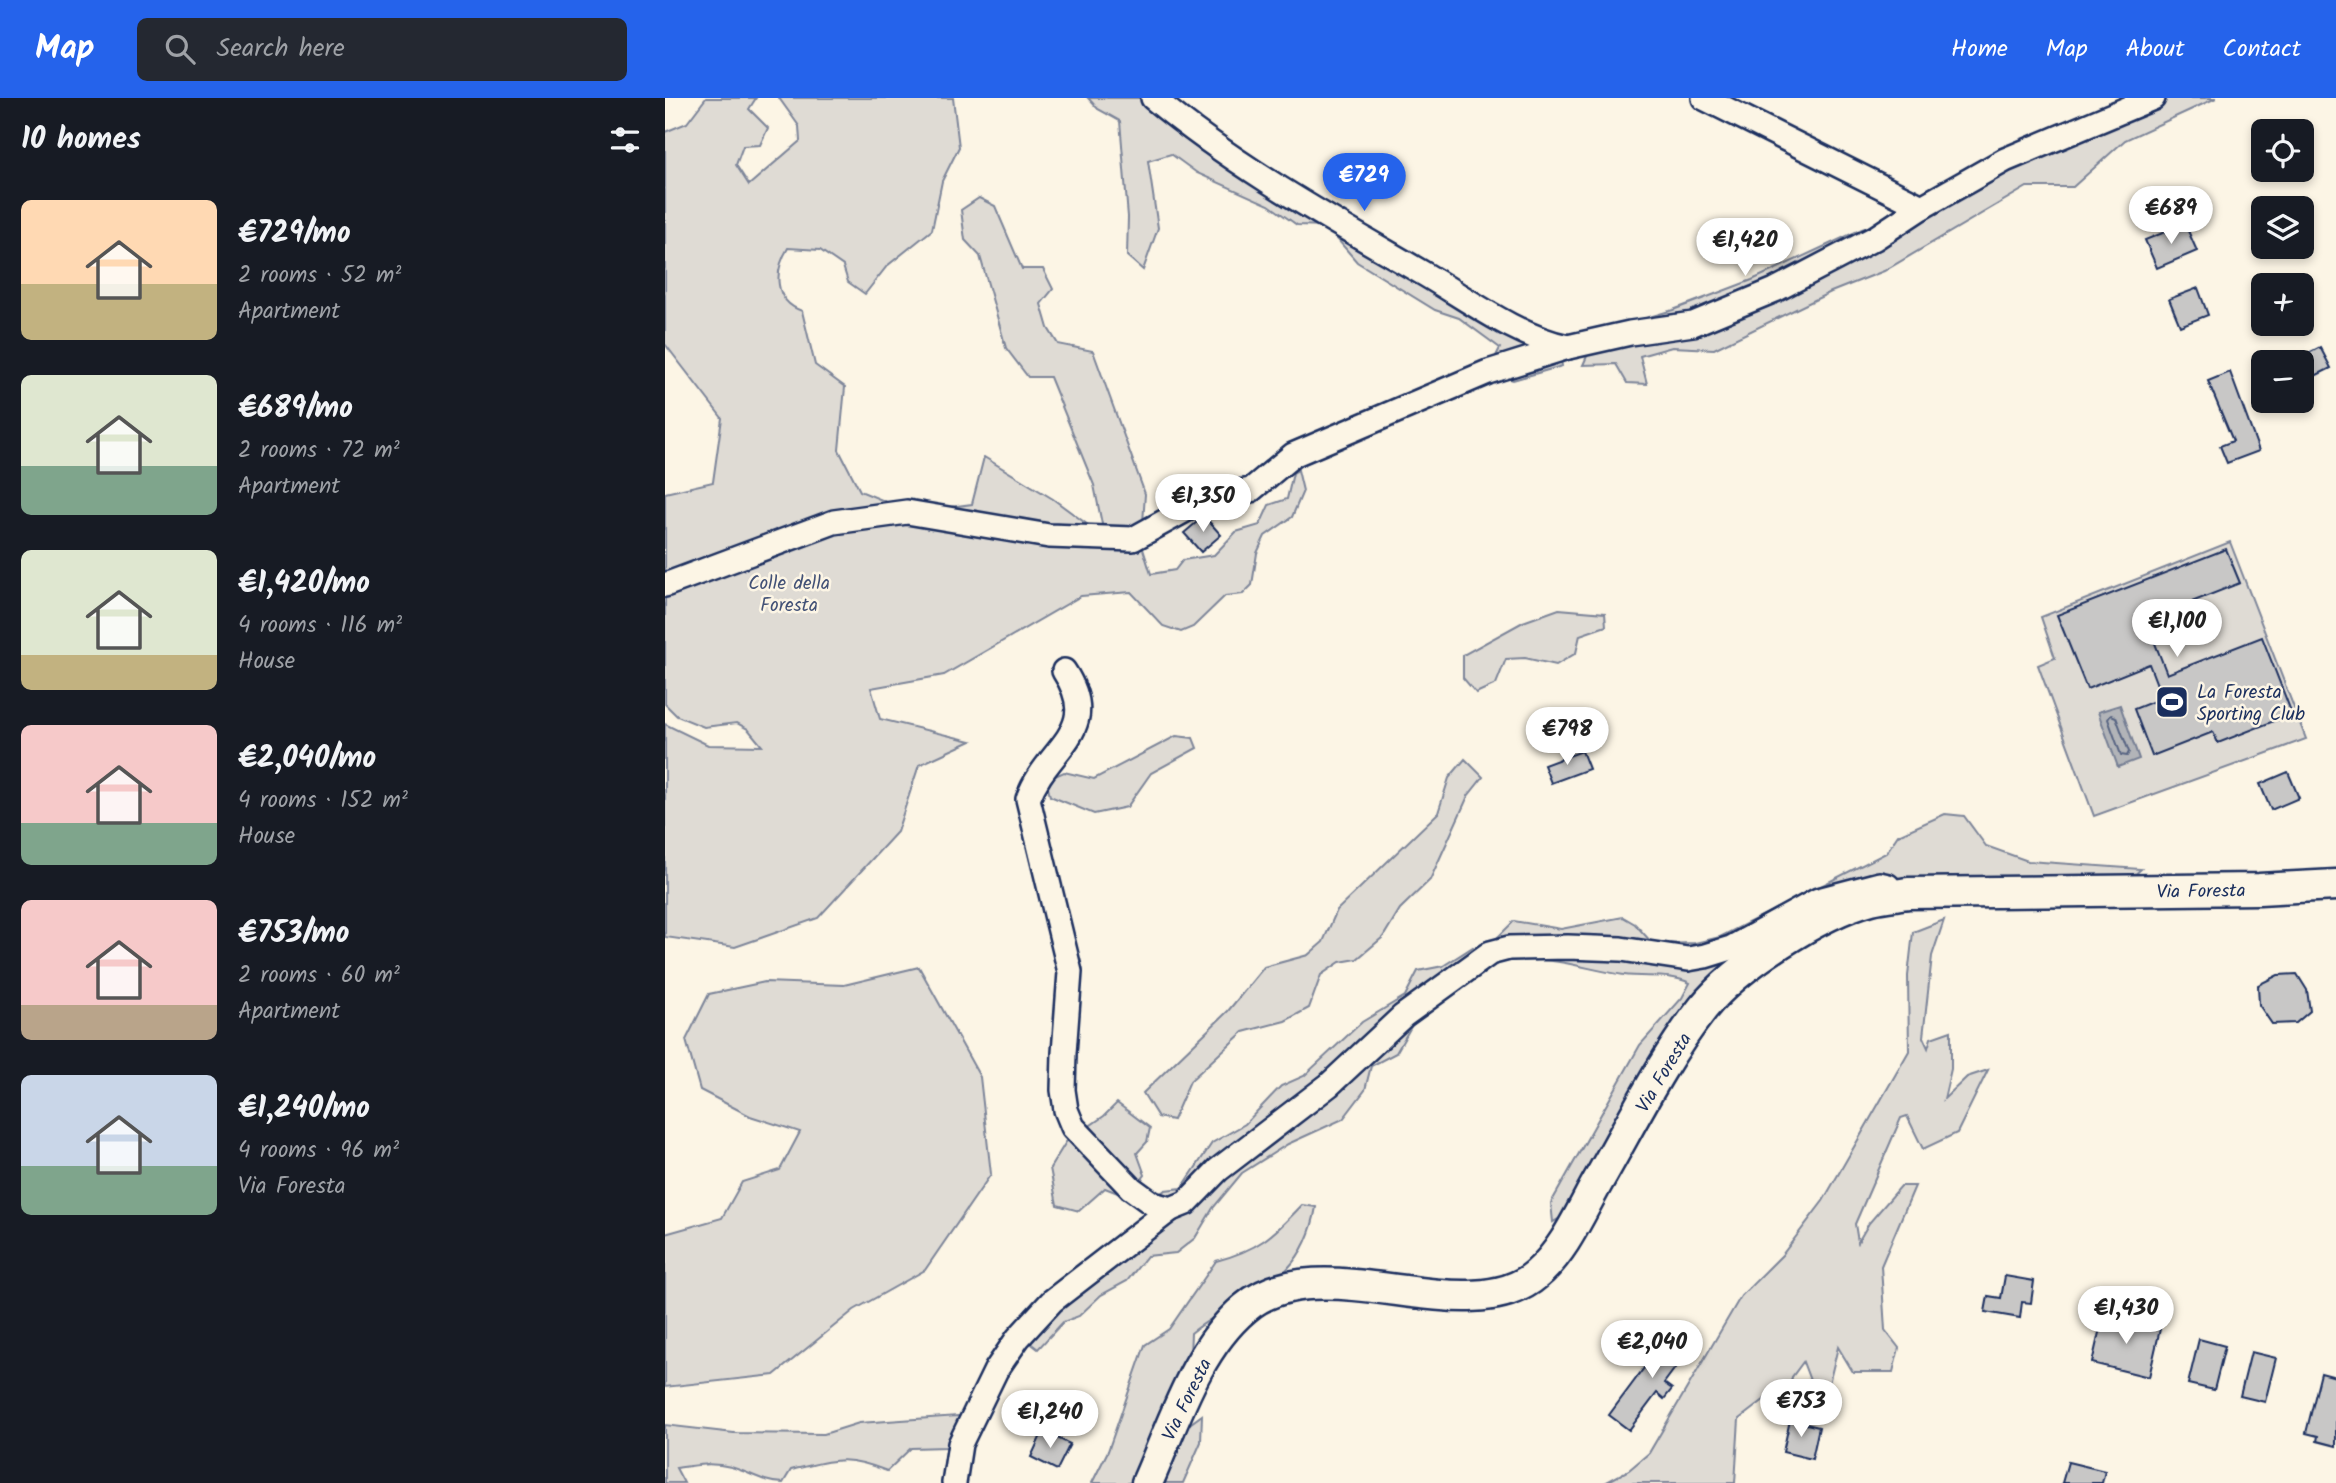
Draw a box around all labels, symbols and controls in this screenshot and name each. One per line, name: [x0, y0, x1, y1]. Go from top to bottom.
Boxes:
search box: [137, 18, 627, 81]
text: Map: [35, 23, 95, 76]
text: Search here: [217, 28, 345, 70]
icon: search: [161, 30, 199, 68]
text: Home: [1951, 30, 2008, 69]
text: Map: [2046, 30, 2088, 69]
text: About: [2126, 30, 2184, 69]
text: Contact: [2222, 30, 2301, 69]
text: 10 homes: [21, 116, 141, 164]
map controls: [2251, 119, 2314, 413]
button: locate: [2251, 119, 2314, 182]
icon: filters: [606, 121, 644, 159]
pin: €729: [1323, 153, 1405, 213]
text: €729: [1339, 158, 1389, 194]
pin: €689: [2130, 186, 2212, 246]
text: €689: [2145, 191, 2197, 227]
button: layers: [2251, 196, 2314, 259]
text: €729/mo: [238, 210, 351, 258]
pin: €1,420: [1688, 218, 1802, 278]
text: €1,420: [1712, 223, 1778, 259]
icon: home: [77, 228, 161, 312]
text: 2 rooms · 52 m²: [238, 258, 401, 294]
button: +: [2251, 273, 2314, 336]
text: Apartment: [238, 294, 340, 330]
button: −: [2251, 350, 2314, 413]
text: €689/mo: [238, 385, 353, 433]
icon: home: [77, 403, 161, 487]
text: 2 rooms · 72 m²: [238, 433, 400, 469]
text: Apartment: [238, 469, 340, 505]
pin: €1,350: [1146, 474, 1260, 534]
text: €1,350: [1171, 479, 1235, 515]
text: €1,420/mo: [238, 560, 370, 608]
park label: Colle della Foresta: [748, 569, 830, 621]
icon: home: [77, 578, 161, 662]
pin: €1,100: [2120, 600, 2234, 659]
text: €1,100: [2148, 604, 2206, 640]
text: 4 rooms · 116 m²: [238, 608, 402, 644]
text: House: [238, 644, 295, 680]
place label: La Foresta Sporting Club: [2197, 678, 2305, 730]
sports icon: La Foresta Sporting Club: [2153, 683, 2191, 721]
pin: €798: [1526, 708, 1608, 767]
text: €798: [1542, 712, 1592, 748]
text: €2,040/mo: [238, 735, 376, 783]
icon: home: [77, 753, 161, 837]
text: 4 rooms · 152 m²: [238, 783, 408, 819]
text: House: [238, 819, 295, 855]
street label: Via Foresta: [2156, 876, 2246, 908]
text: €753/mo: [238, 910, 349, 958]
icon: home: [77, 928, 161, 1012]
text: 2 rooms · 60 m²: [238, 958, 400, 994]
text: Apartment: [238, 994, 340, 1030]
street label: Via Foresta: [1629, 1027, 1700, 1119]
text: €1,240/mo: [238, 1085, 370, 1133]
icon: home: [77, 1103, 161, 1187]
text: 4 rooms · 96 m²: [238, 1133, 399, 1169]
text: Via Foresta: [238, 1169, 346, 1205]
pin: €1,430: [2069, 1286, 2183, 1346]
text: €1,430: [2094, 1291, 2158, 1327]
pin: €2,040: [1595, 1320, 1709, 1380]
text: €2,040: [1617, 1325, 1687, 1361]
street label: Via Foresta: [1155, 1353, 1221, 1446]
pin: €753: [1760, 1380, 1842, 1439]
text: €753: [1776, 1384, 1826, 1420]
pin: €1,240: [993, 1390, 1107, 1450]
text: €1,240: [1017, 1395, 1083, 1431]

